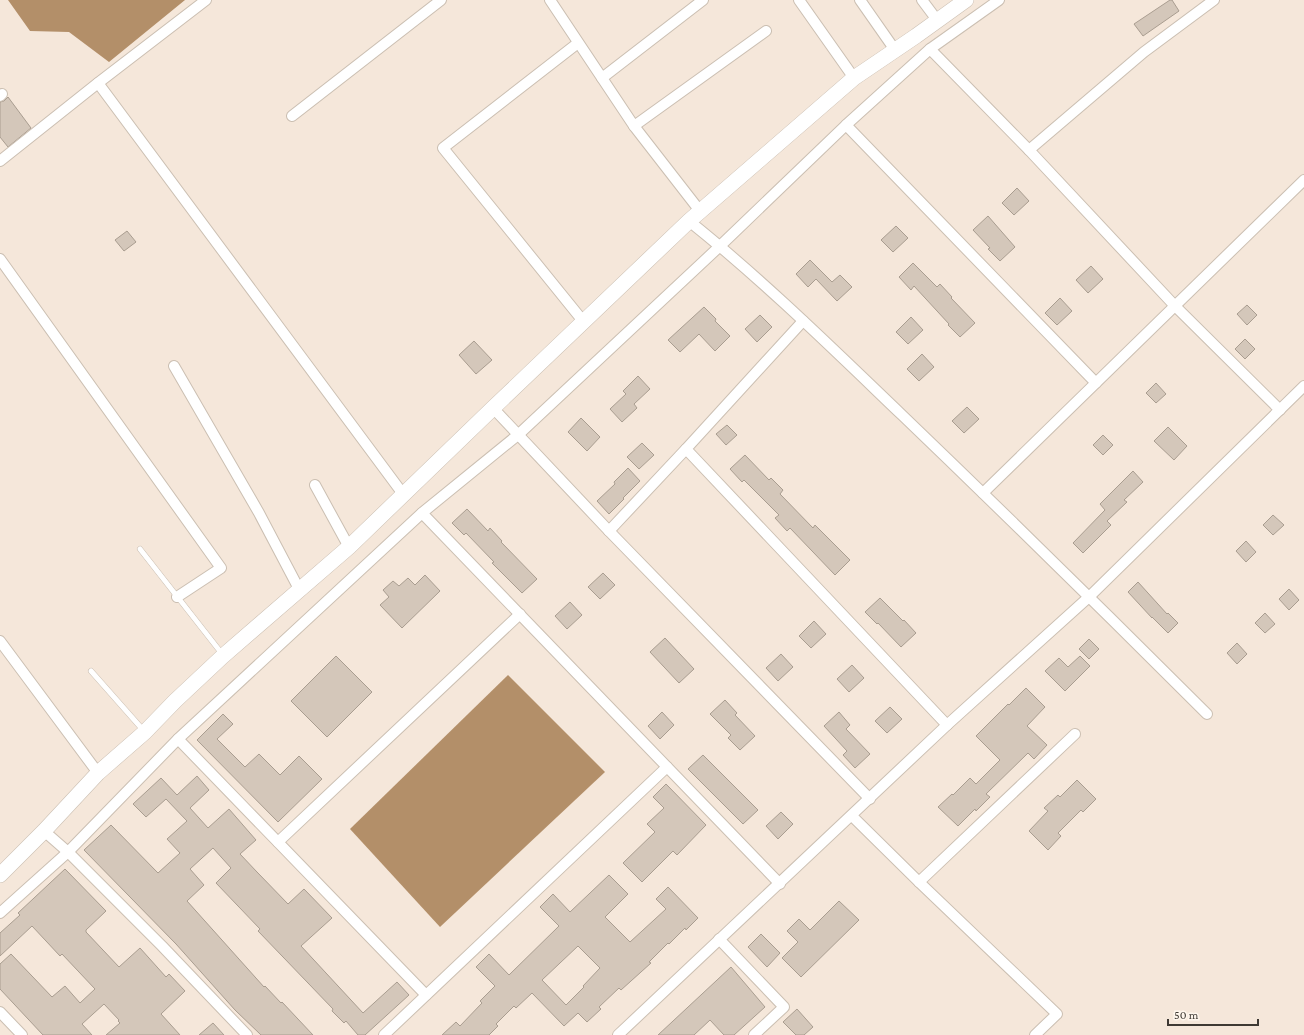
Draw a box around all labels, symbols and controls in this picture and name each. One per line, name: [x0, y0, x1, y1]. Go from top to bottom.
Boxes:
scale bar: [1168, 1001, 1258, 1027]
text: 50 m: [1174, 1008, 1199, 1022]

